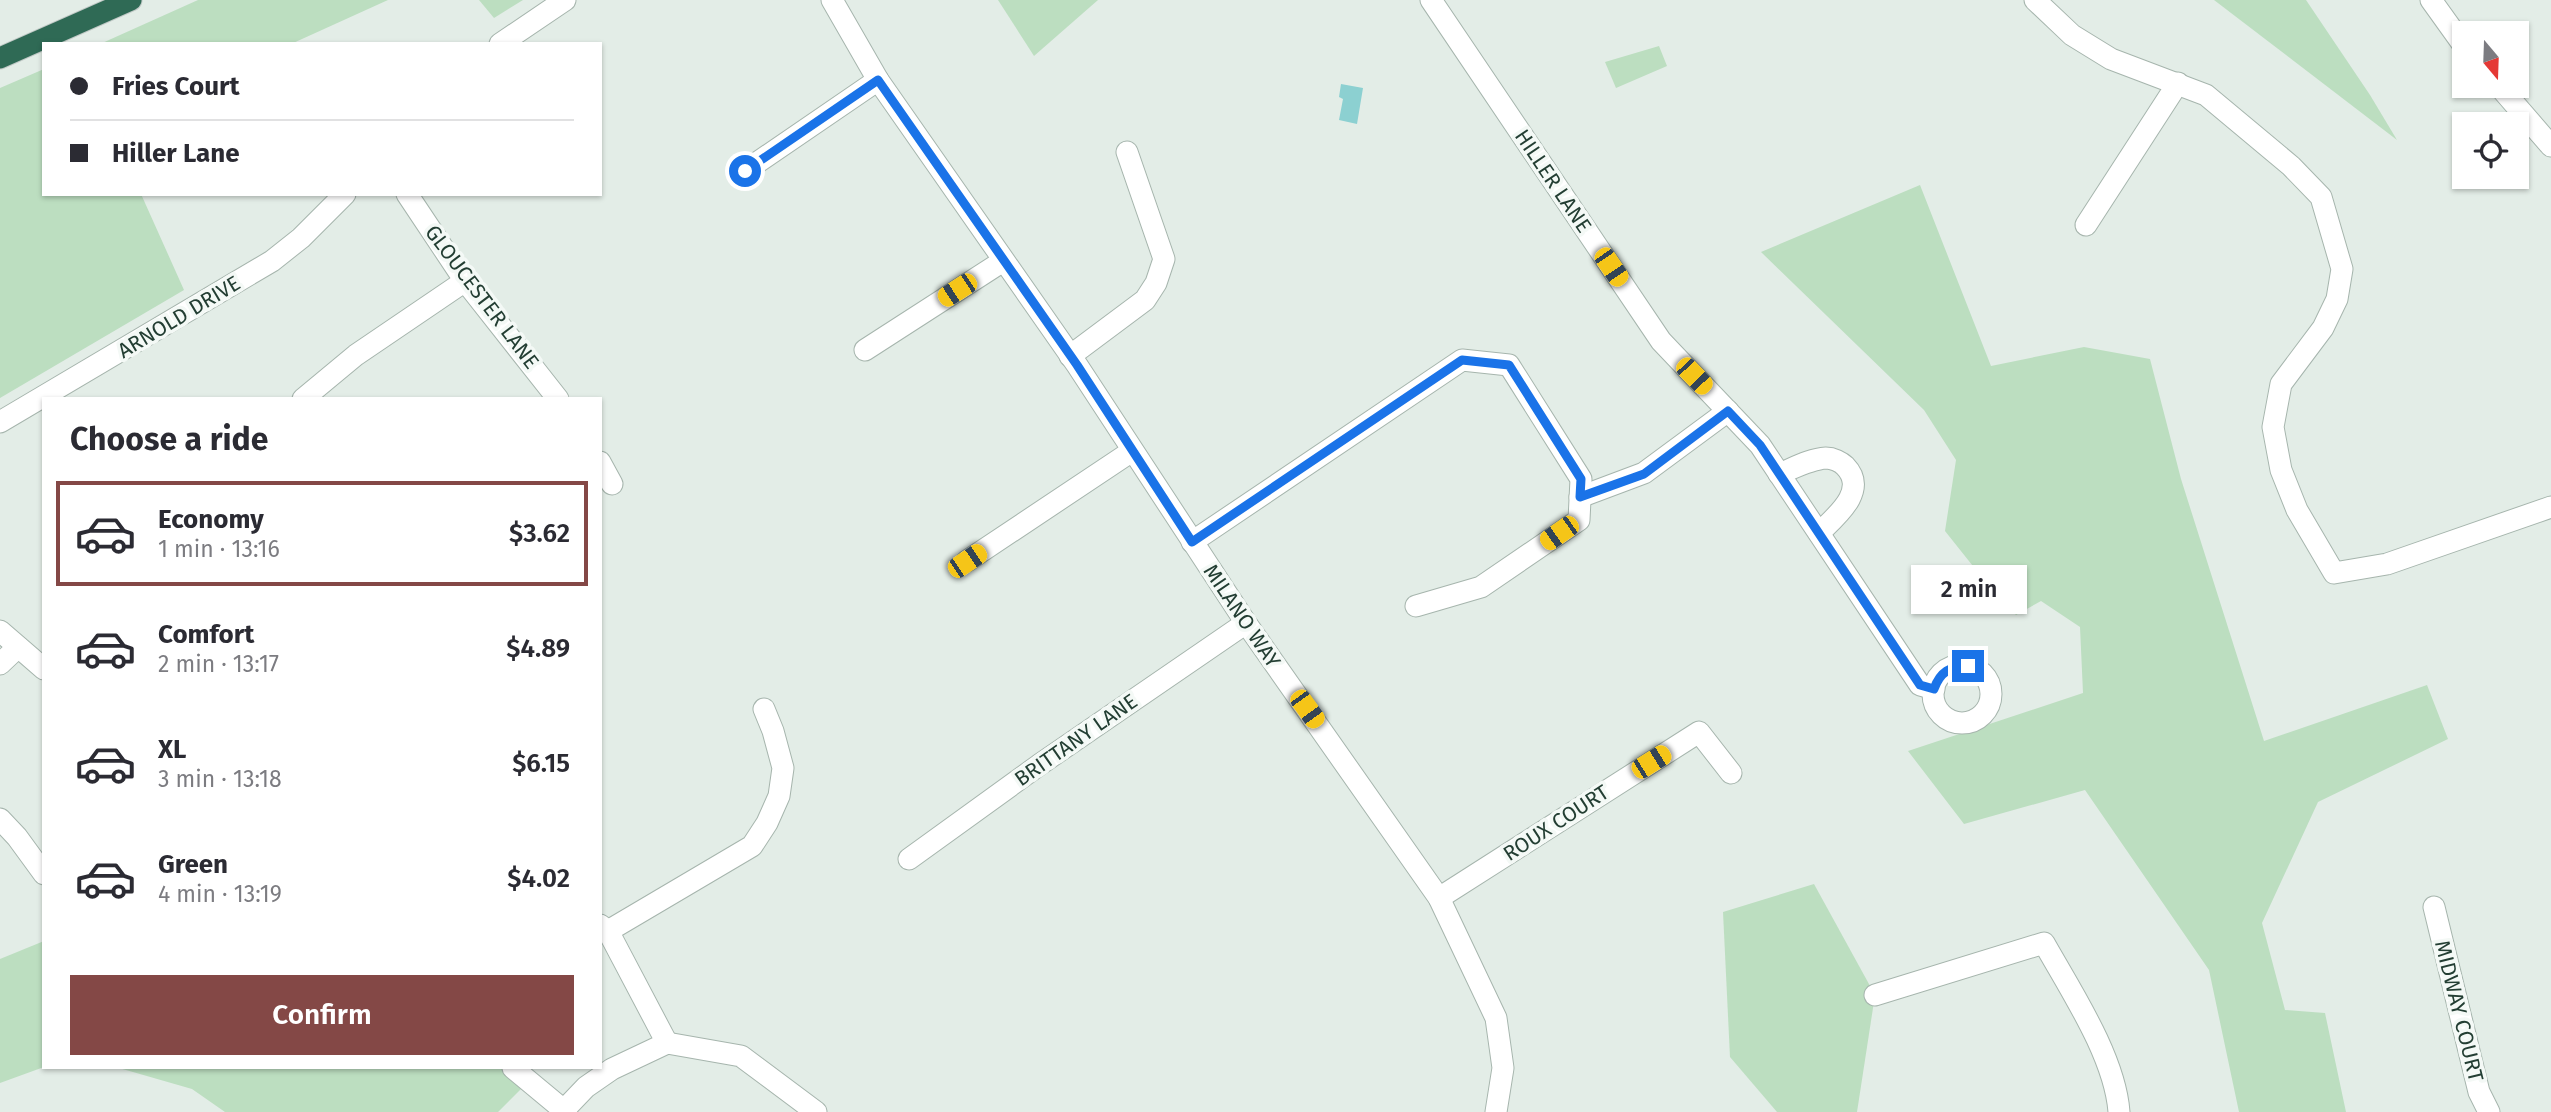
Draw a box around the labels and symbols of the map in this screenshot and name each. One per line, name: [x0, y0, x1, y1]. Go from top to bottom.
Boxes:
north arrow: [2452, 21, 2529, 98]
street label: HILLER LANE: [1509, 124, 1597, 238]
route start: [729, 155, 761, 187]
street label: GLOUCESTER LANE: [419, 220, 545, 374]
car: [1591, 244, 1632, 290]
street label: ARNOLD DRIVE: [113, 270, 245, 364]
car: [934, 270, 981, 310]
car: [1672, 354, 1717, 398]
car: [1536, 512, 1583, 554]
car: [944, 541, 991, 581]
street label: MILANO WAY: [1198, 559, 1286, 673]
callout: 2 min: [1910, 564, 2026, 614]
route end: [1952, 650, 1984, 682]
car: [1287, 686, 1328, 732]
street label: BRITTANY LANE: [1010, 688, 1142, 792]
car: [1628, 742, 1675, 782]
street label: ROUX COURT: [1498, 779, 1614, 867]
street label: MIDWAY COURT: [2429, 938, 2489, 1084]

